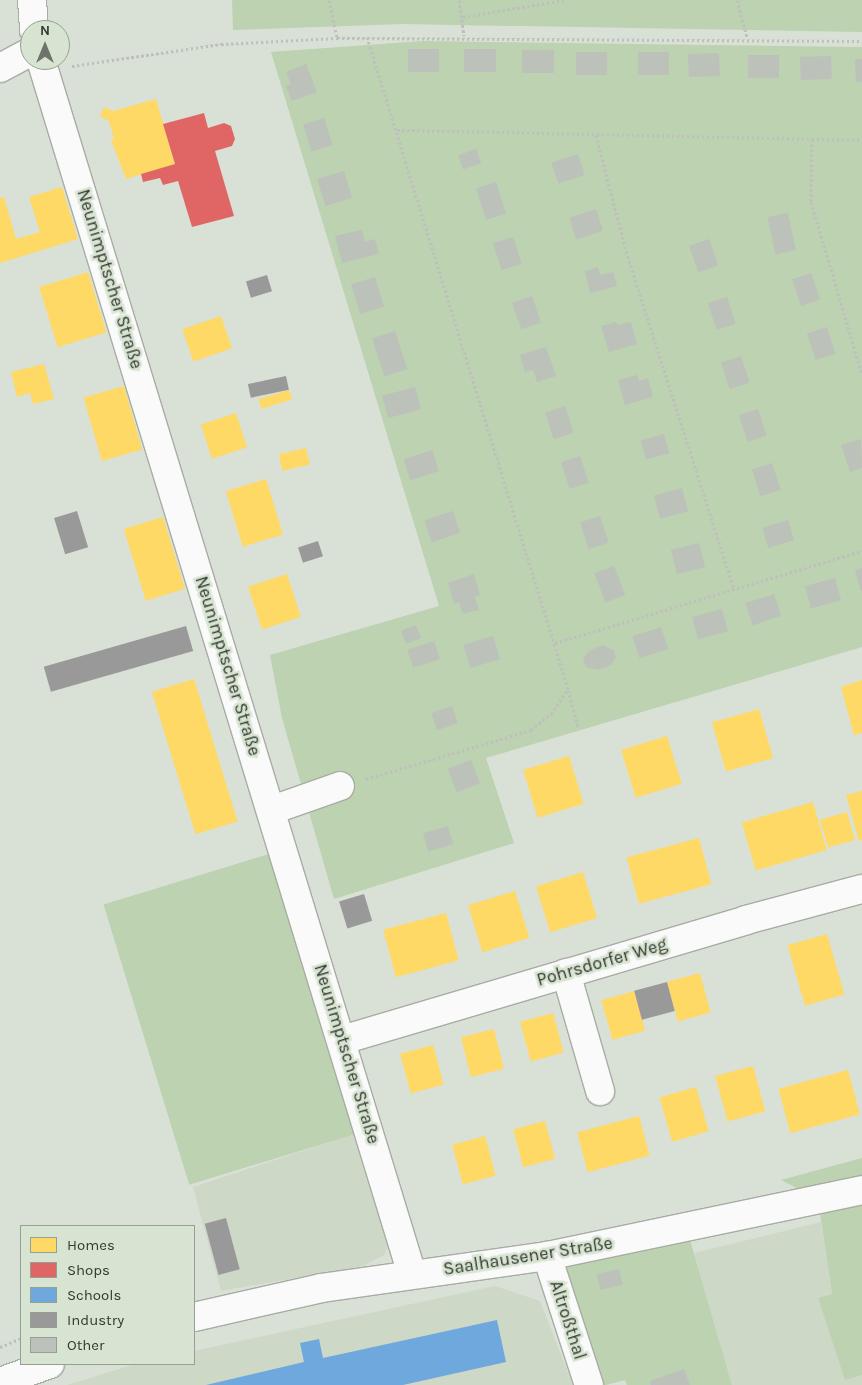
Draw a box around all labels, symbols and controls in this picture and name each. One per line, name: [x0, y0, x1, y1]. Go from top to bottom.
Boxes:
north arrow: [20, 20, 70, 70]
text: N: [40, 22, 50, 39]
street label: Neunimptscher Straße: [72, 187, 148, 371]
street label: Neunimptscher Straße: [190, 574, 266, 758]
street label: Pohrsdorfer Weg: [534, 933, 670, 991]
street label: Neunimptscher Straße: [309, 962, 385, 1146]
legend: [20, 1225, 195, 1365]
street label: Saalhausener Straße: [442, 1232, 614, 1280]
text: Homes: [67, 1236, 115, 1254]
text: Shops: [67, 1261, 110, 1279]
street label: Altroßthal: [545, 1278, 591, 1362]
text: Schools: [67, 1286, 121, 1304]
text: Industry: [67, 1311, 124, 1329]
text: Other: [67, 1336, 105, 1354]

